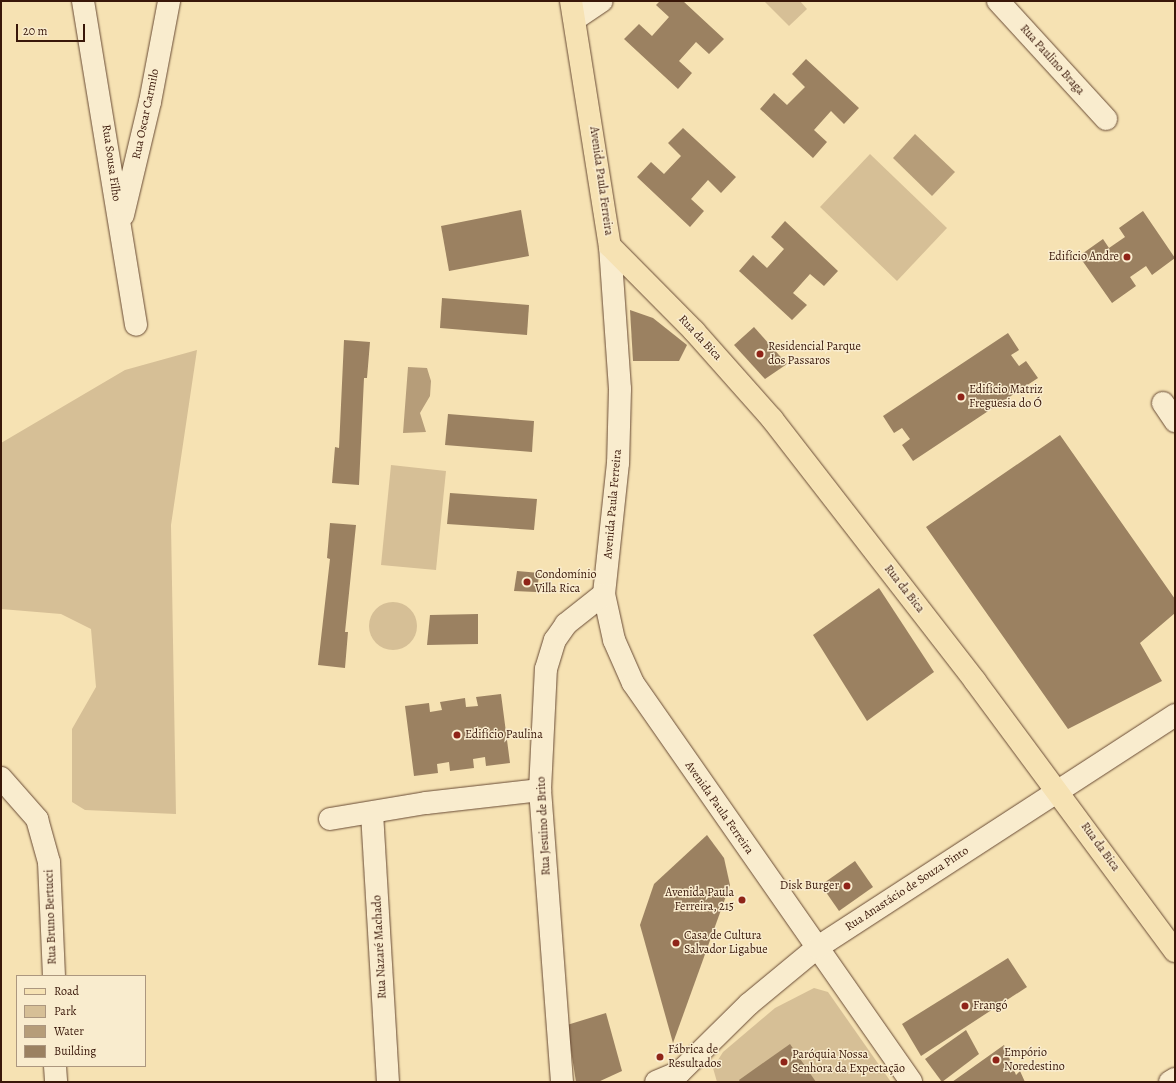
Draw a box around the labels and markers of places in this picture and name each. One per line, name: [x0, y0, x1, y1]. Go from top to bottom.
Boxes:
place label: Edifício Andre: [1049, 250, 1119, 264]
marker: Edifício Andre: [1122, 252, 1132, 262]
place label: Residencial Parque dos Passaros: [768, 340, 861, 368]
marker: Residencial Parque dos Passaros: [755, 349, 765, 359]
place label: Edifício Matriz Freguesia do Ó: [969, 383, 1043, 411]
marker: Edifício Matriz Freguesia do Ó: [956, 392, 966, 402]
place label: Condomínio Villa Rica: [535, 568, 597, 596]
marker: Condomínio Villa Rica: [522, 577, 532, 587]
place label: Edifício Paulina: [465, 728, 543, 742]
marker: Edifício Paulina: [452, 730, 462, 740]
place label: Disk Burger: [780, 879, 839, 893]
marker: Disk Burger: [842, 881, 852, 891]
place label: Avenida Paula Ferreira, 215: [665, 886, 734, 914]
marker: Avenida Paula Ferreira, 215: [737, 895, 747, 905]
place label: Casa de Cultura Salvador Ligabue: [684, 929, 768, 957]
marker: Casa de Cultura Salvador Ligabue: [671, 938, 681, 948]
place label: Frangó: [973, 999, 1008, 1013]
marker: Frangó: [960, 1001, 970, 1011]
place label: Fábrica de Resultados: [668, 1043, 721, 1071]
place label: Empório Noredestino: [1004, 1046, 1065, 1074]
place label: Paróquia Nossa Senhora da Expectação: [792, 1048, 905, 1076]
marker: Fábrica de Resultados: [655, 1052, 665, 1062]
marker: Empório Noredestino: [991, 1055, 1001, 1065]
marker: Paróquia Nossa Senhora da Expectação: [779, 1057, 789, 1067]

